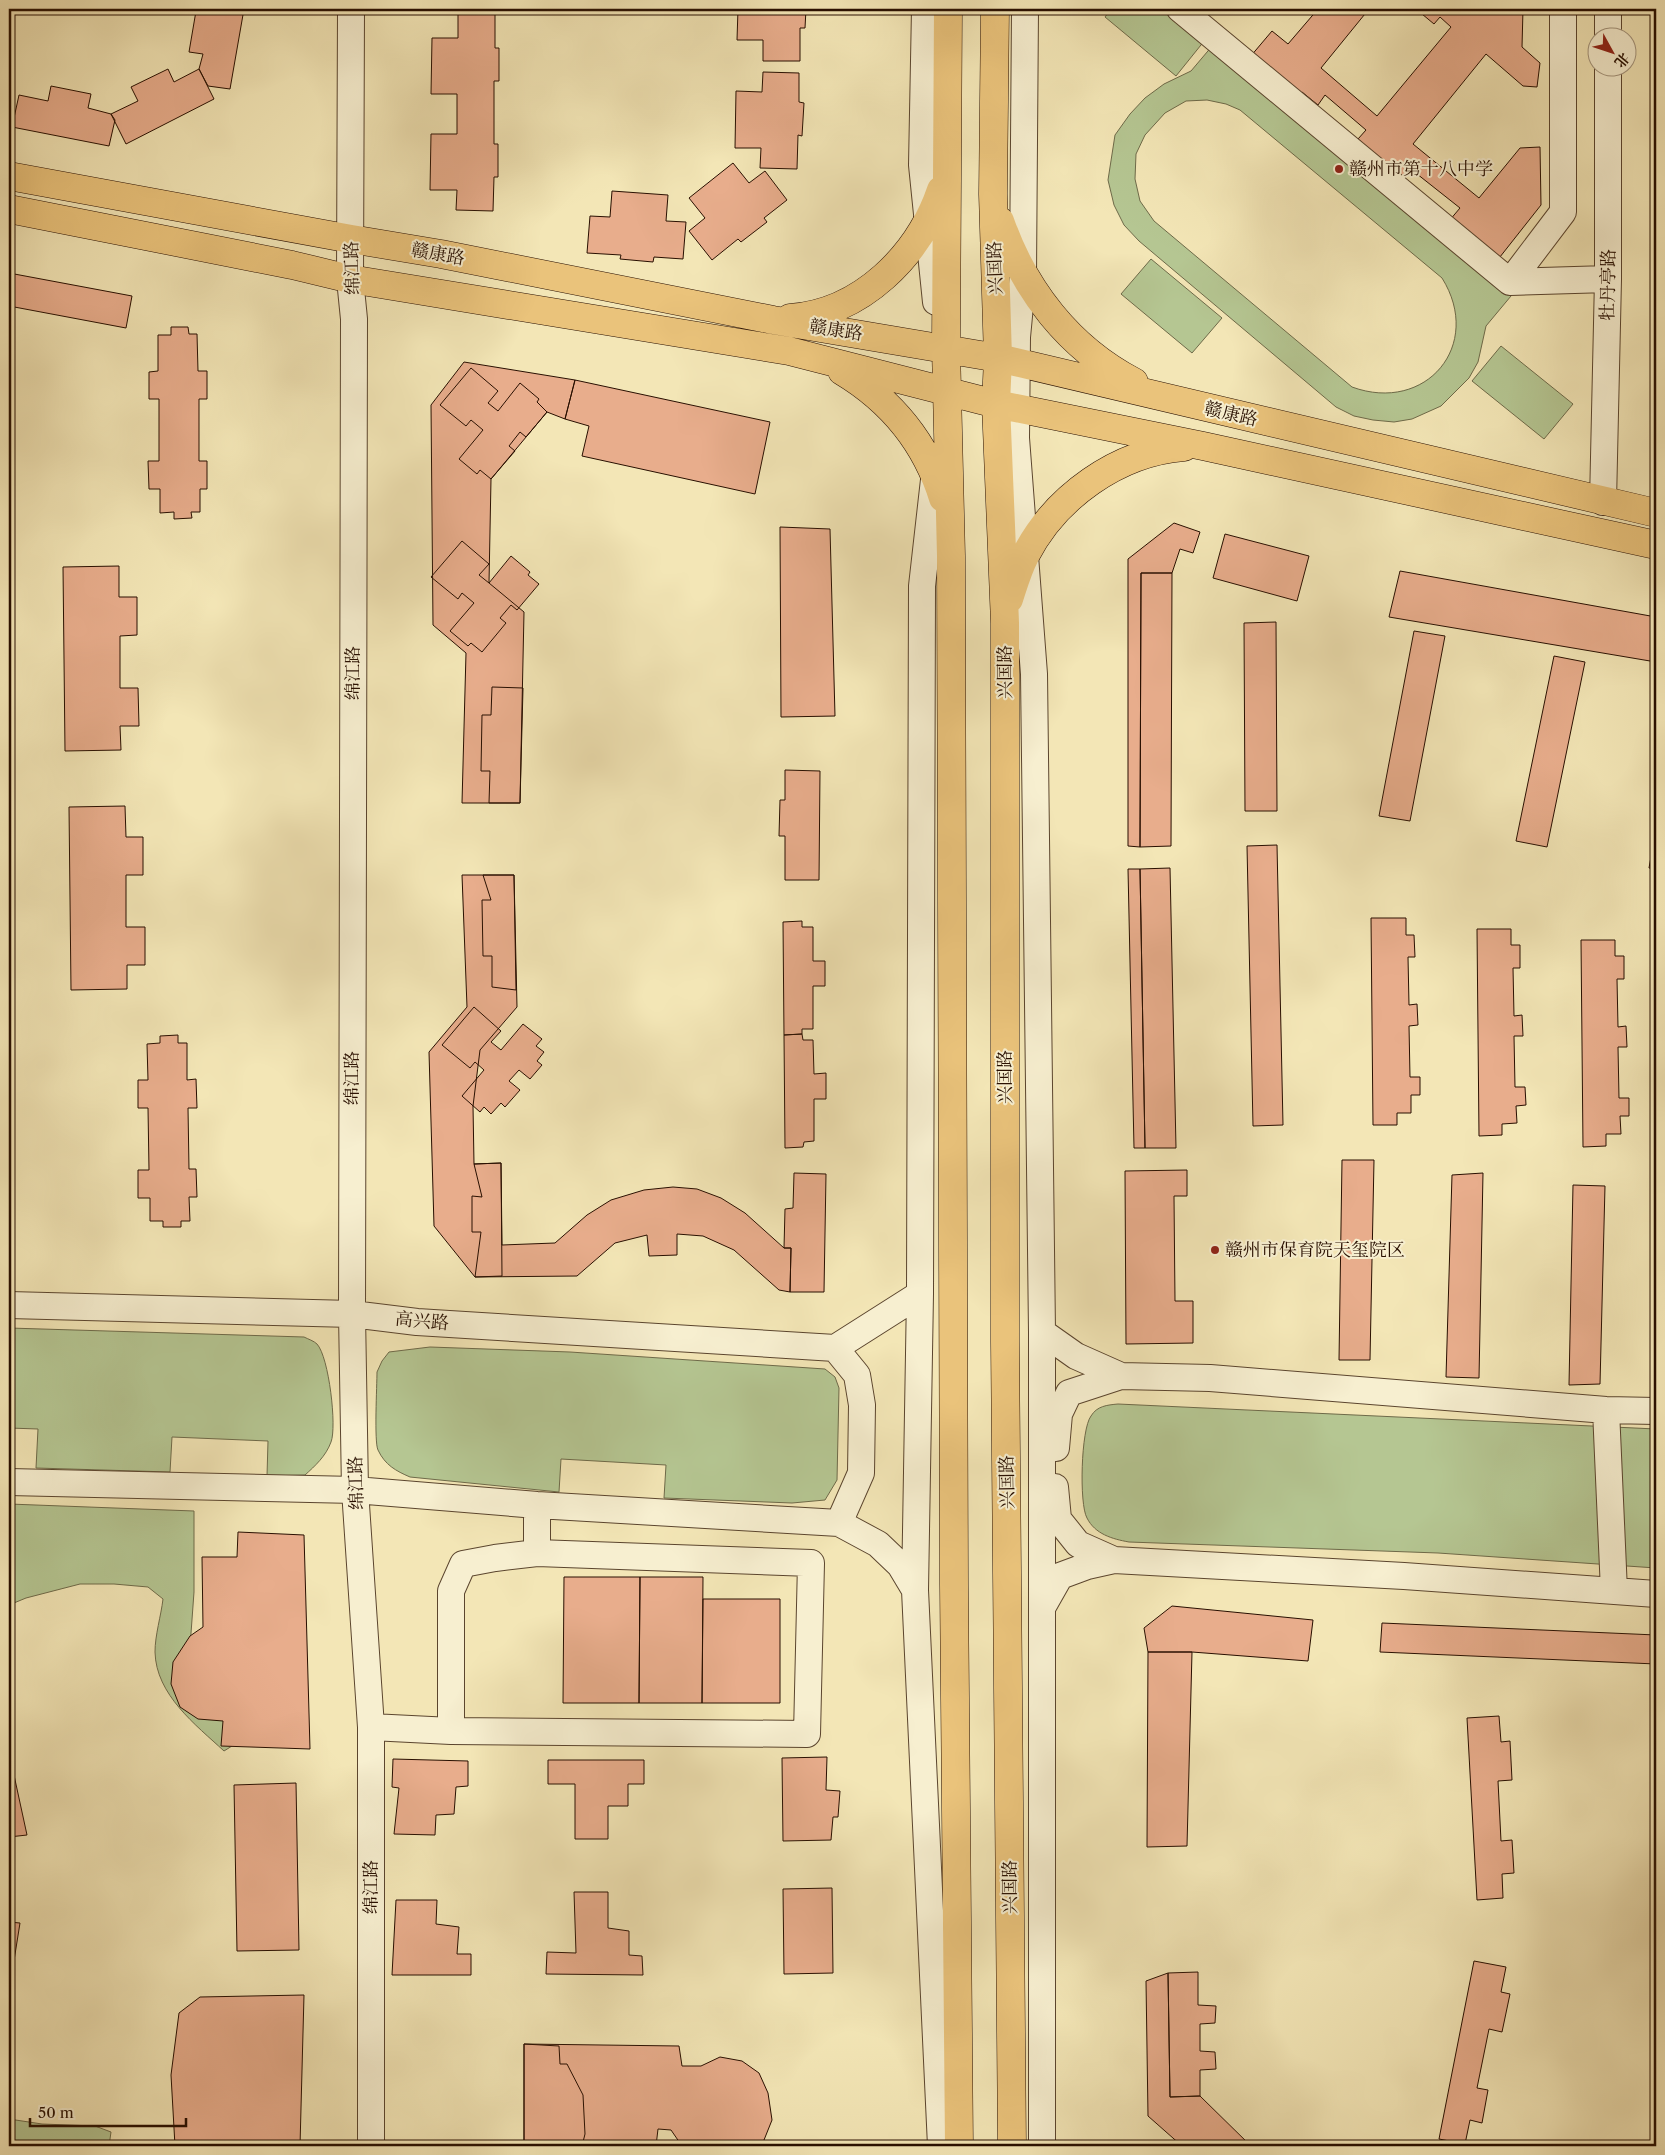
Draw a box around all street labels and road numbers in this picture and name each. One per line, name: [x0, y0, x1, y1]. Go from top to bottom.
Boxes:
street label: 赣康路: [410, 238, 466, 270]
street label: 绵江路: [340, 241, 364, 295]
street label: 兴国路: [983, 241, 1007, 295]
street label: 牡丹亭路: [1596, 249, 1620, 321]
street label: 赣康路: [808, 315, 864, 345]
street label: 赣康路: [1202, 397, 1260, 431]
street label: 兴国路: [994, 645, 1016, 699]
street label: 绵江路: [342, 646, 364, 700]
street label: 兴国路: [994, 1050, 1016, 1104]
street label: 绵江路: [341, 1051, 363, 1105]
street label: 高兴路: [394, 1308, 450, 1334]
street label: 兴国路: [996, 1455, 1018, 1509]
street label: 绵江路: [344, 1456, 368, 1510]
street label: 绵江路: [360, 1860, 382, 1914]
street label: 兴国路: [999, 1860, 1021, 1914]

